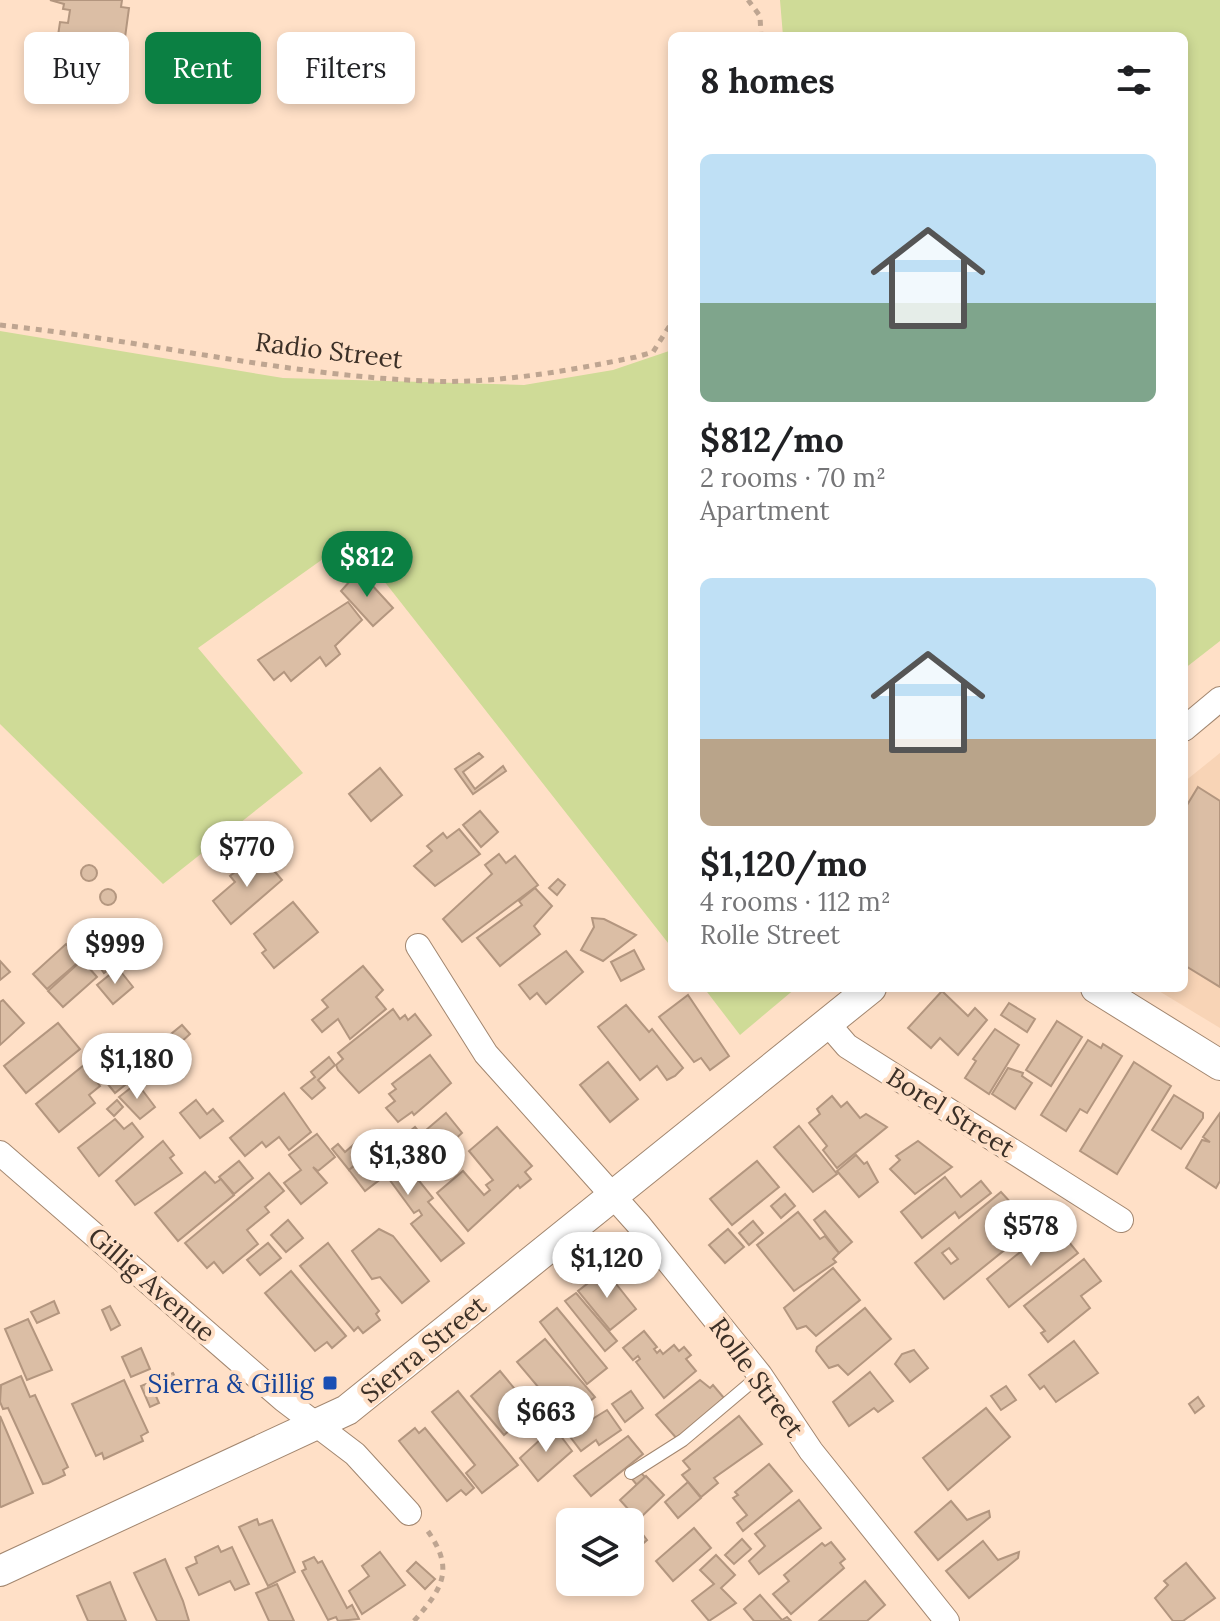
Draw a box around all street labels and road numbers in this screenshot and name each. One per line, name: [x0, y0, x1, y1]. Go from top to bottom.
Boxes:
street label: Radio Street: [253, 325, 405, 375]
street label: Borel Street: [881, 1060, 1021, 1164]
street label: Gillig Avenue: [82, 1220, 222, 1348]
street label: Sierra Street: [353, 1288, 493, 1410]
street label: Rolle Street: [702, 1311, 812, 1443]

